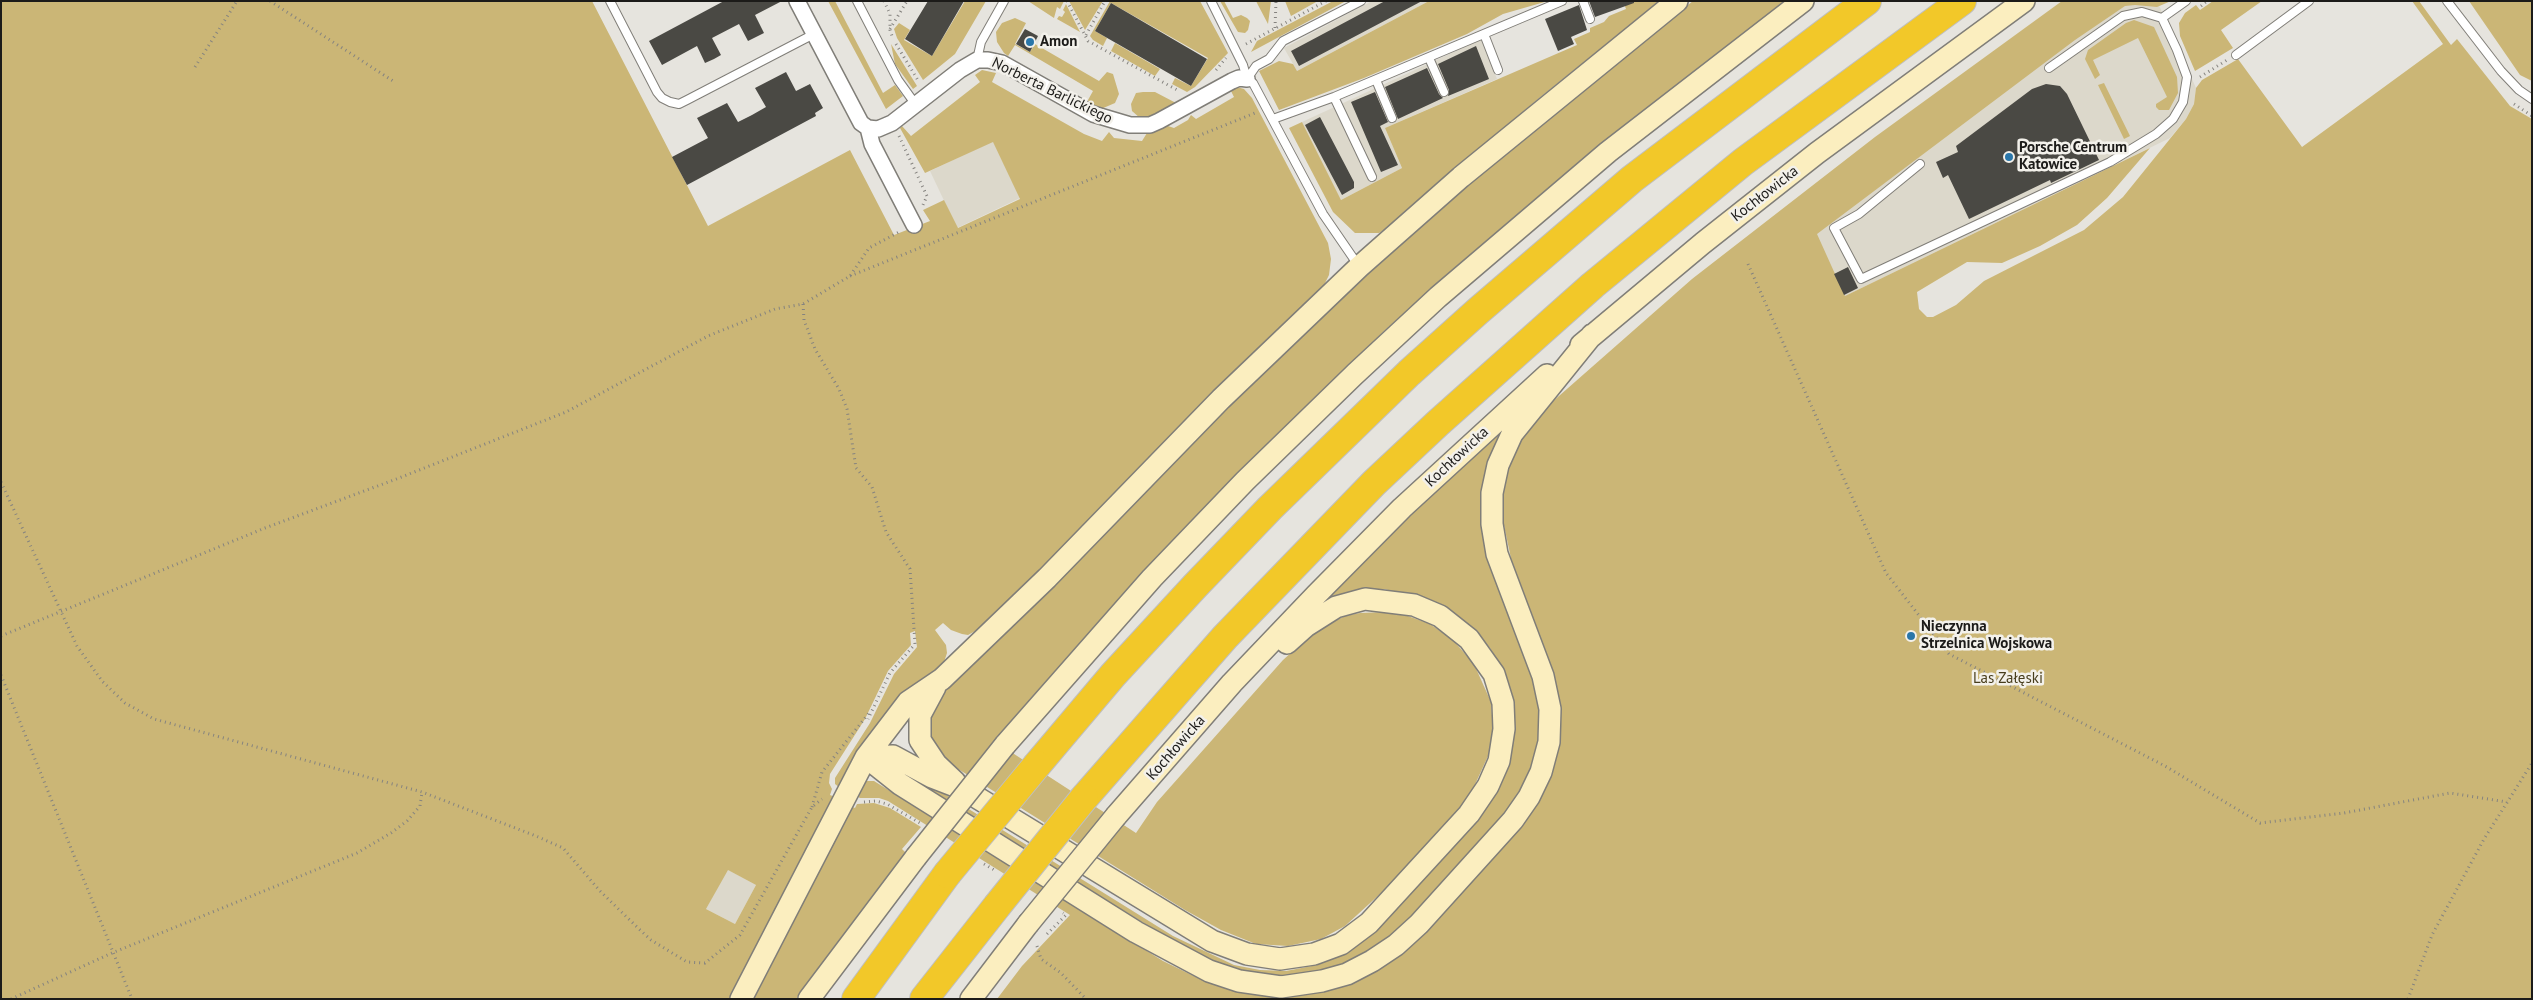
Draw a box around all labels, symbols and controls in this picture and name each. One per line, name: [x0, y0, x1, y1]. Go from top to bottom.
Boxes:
place label: Amon: [1040, 33, 1077, 51]
marker: Amon: [1024, 36, 1036, 48]
street label: Norberta Barlickiego: [989, 54, 1115, 128]
place label: Porsche Centrum Katowice: [2019, 139, 2127, 174]
marker: Porsche Centrum Katowice: [2003, 151, 2015, 163]
street label: Kochłowicka: [1728, 162, 1802, 226]
street label: Kochłowicka: [1422, 423, 1492, 491]
place label: Nieczynna Strzelnica Wojskowa: [1921, 618, 2052, 653]
marker: Nieczynna Strzelnica Wojskowa: [1905, 630, 1917, 642]
park label: Las Załęski: [1973, 670, 2043, 688]
street label: Kochłowicka: [1143, 712, 1209, 784]

